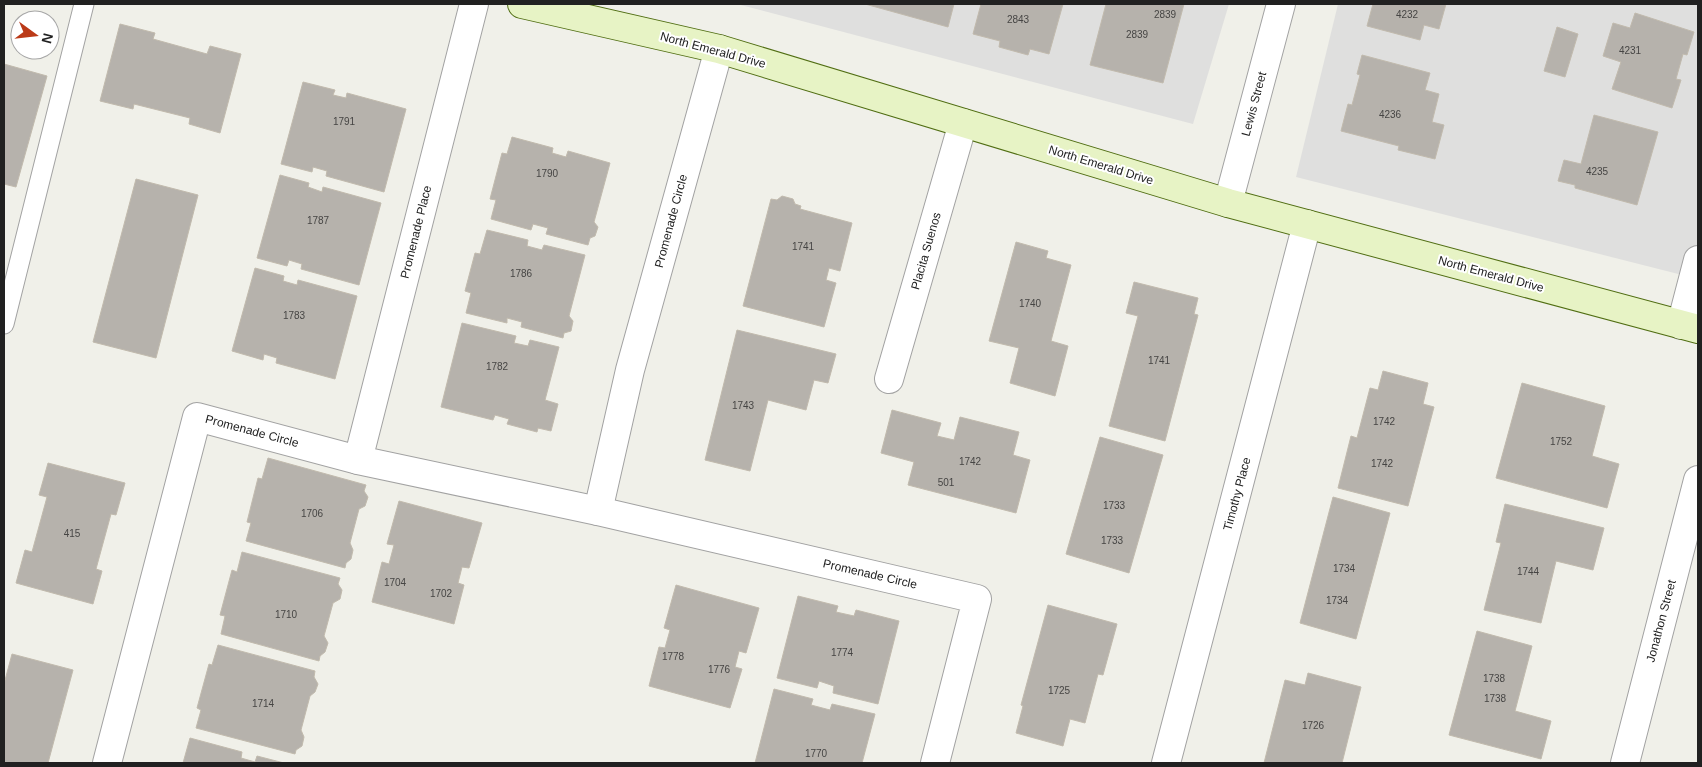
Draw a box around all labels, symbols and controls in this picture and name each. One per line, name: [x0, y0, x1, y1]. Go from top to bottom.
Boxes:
house number: 2839: [1154, 9, 1177, 20]
house number: 4232: [1396, 9, 1419, 20]
north arrow: [10, 10, 60, 60]
house number: 2843: [1007, 14, 1030, 25]
street label: North Emerald Drive: [659, 29, 768, 71]
house number: 2839: [1126, 29, 1149, 40]
text: N: [39, 31, 57, 45]
house number: 4231: [1619, 45, 1642, 56]
street label: Lewis Street: [1239, 70, 1269, 138]
house number: 4236: [1379, 109, 1402, 120]
house number: 1791: [333, 116, 356, 127]
street label: North Emerald Drive: [1047, 142, 1155, 188]
house number: 4235: [1586, 166, 1609, 177]
house number: 1790: [536, 168, 559, 179]
street label: Promenade Circle: [652, 172, 690, 269]
street label: Promenade Place: [398, 184, 434, 280]
street label: Placita Suenos: [908, 211, 944, 291]
house number: 1787: [307, 215, 330, 226]
house number: 1741: [792, 241, 815, 252]
street label: North Emerald Drive: [1437, 253, 1546, 295]
house number: 1786: [510, 268, 533, 279]
house number: 1740: [1019, 298, 1042, 309]
house number: 1783: [283, 310, 306, 321]
house number: 1741: [1148, 355, 1171, 366]
house number: 1782: [486, 361, 509, 372]
house number: 1743: [732, 400, 755, 411]
street label: Promenade Circle: [204, 412, 301, 450]
house number: 1742: [1373, 416, 1396, 427]
house number: 1752: [1550, 436, 1573, 447]
street label: Timothy Place: [1220, 455, 1254, 532]
house number: 1742: [959, 456, 982, 467]
house number: 1742: [1371, 458, 1394, 469]
house number: 501: [938, 477, 955, 488]
house number: 1733: [1103, 500, 1126, 511]
house number: 1706: [301, 508, 324, 519]
house number: 415: [64, 528, 81, 539]
house number: 1733: [1101, 535, 1124, 546]
street label: Promenade Circle: [822, 556, 919, 592]
house number: 1734: [1333, 563, 1356, 574]
house number: 1744: [1517, 566, 1540, 577]
house number: 1704: [384, 577, 407, 588]
street label: Jonathon Street: [1643, 578, 1679, 664]
house number: 1702: [430, 588, 453, 599]
house number: 1734: [1326, 595, 1349, 606]
house number: 1710: [275, 609, 298, 620]
house number: 1774: [831, 647, 854, 658]
house number: 1778: [662, 651, 685, 662]
house number: 1776: [708, 664, 731, 675]
house number: 1738: [1483, 673, 1506, 684]
house number: 1725: [1048, 685, 1071, 696]
house number: 1738: [1484, 693, 1507, 704]
house number: 1714: [252, 698, 275, 709]
house number: 1726: [1302, 720, 1325, 731]
house number: 1770: [805, 748, 828, 759]

